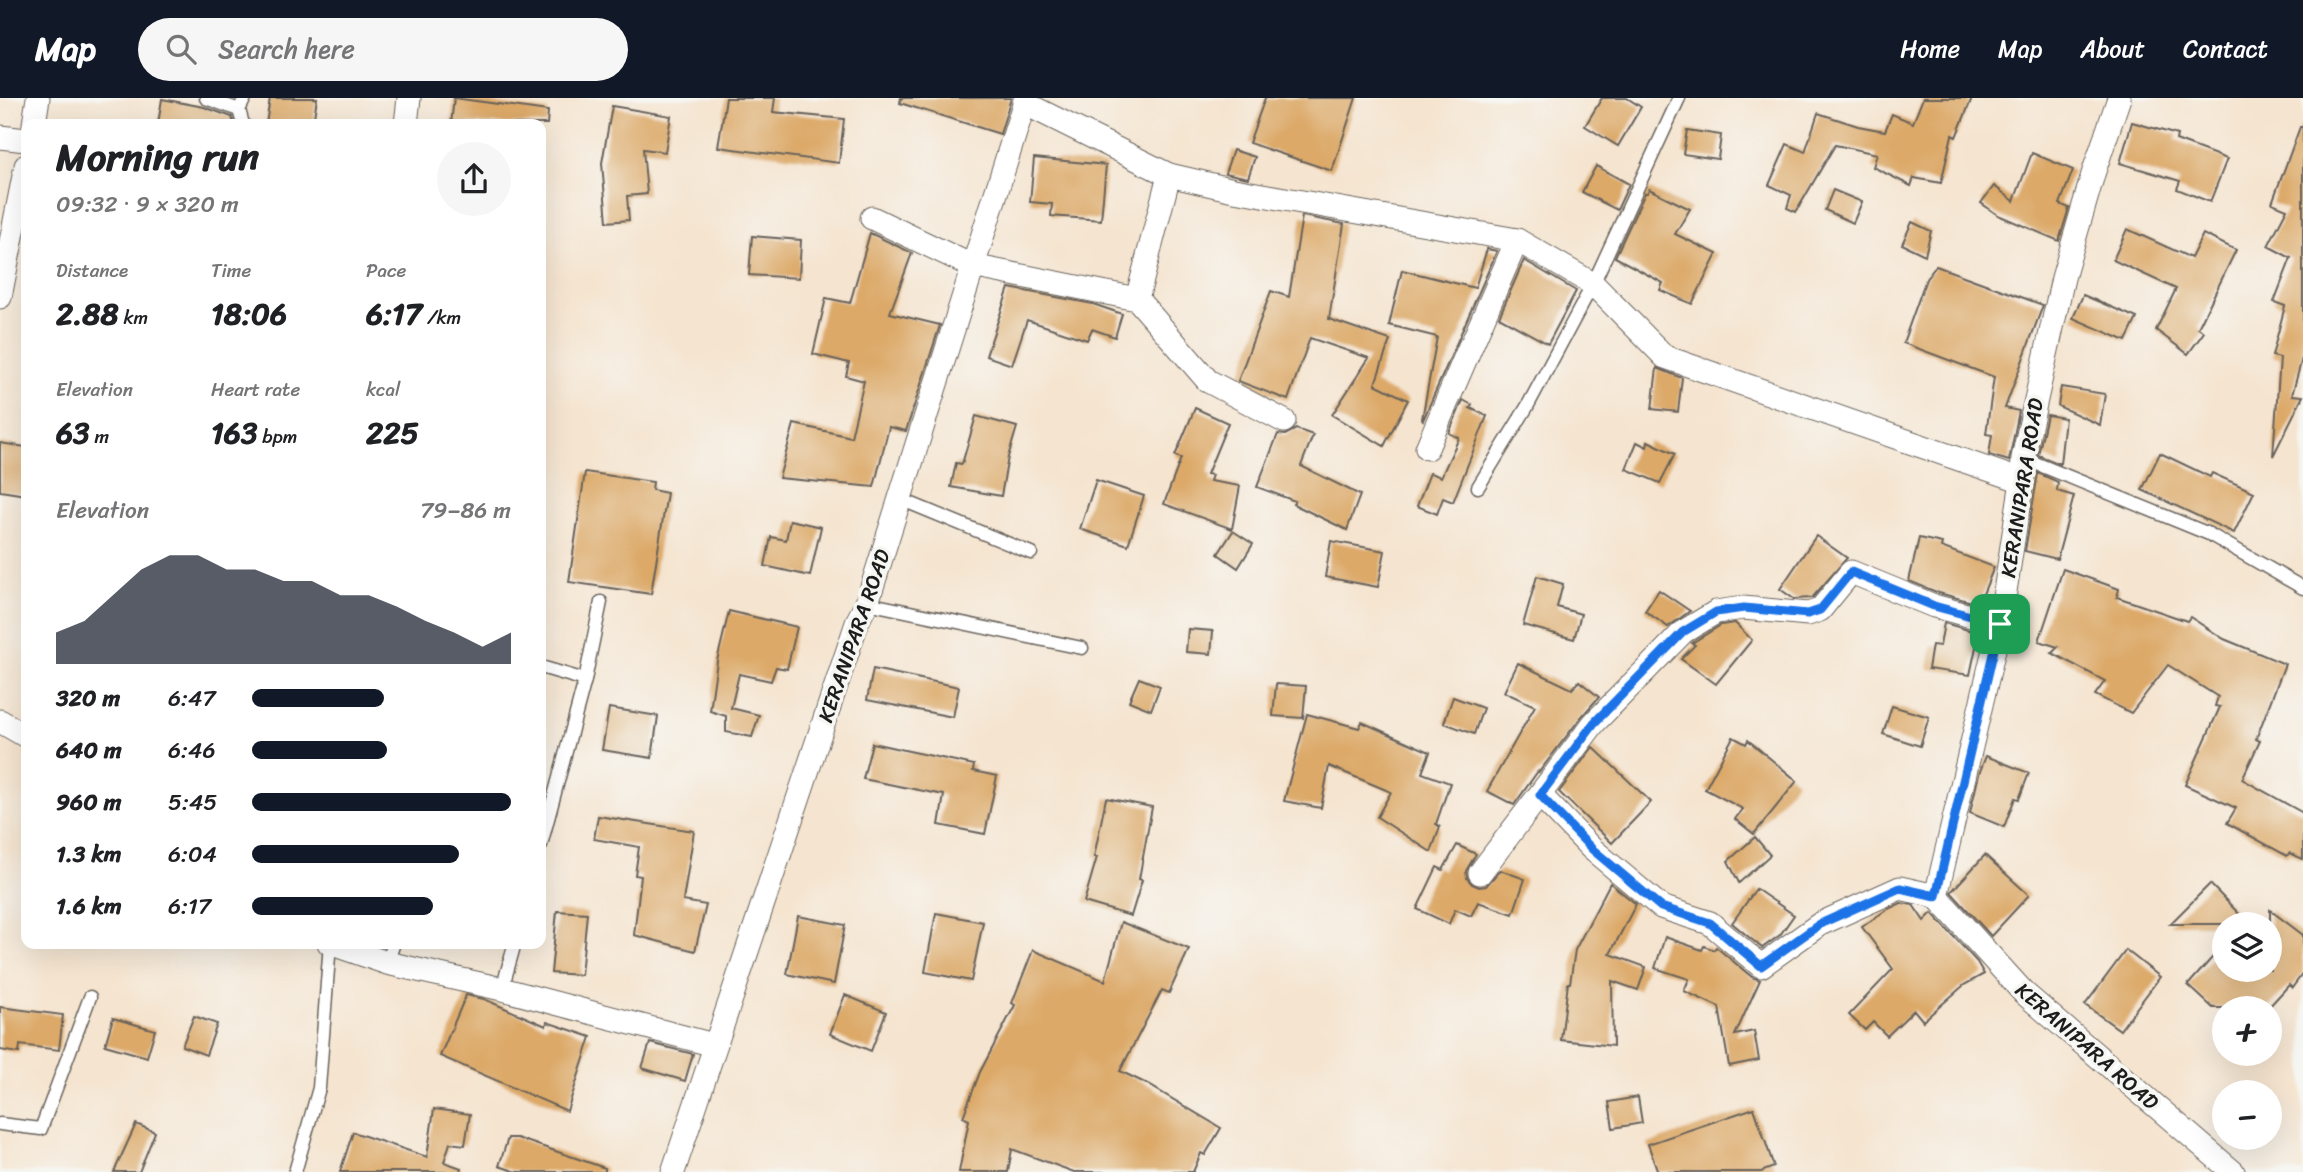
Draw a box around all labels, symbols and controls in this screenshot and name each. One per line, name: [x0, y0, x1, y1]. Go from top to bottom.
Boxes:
search box: [138, 18, 628, 81]
text: Map: [35, 20, 96, 78]
text: Search here: [218, 26, 355, 72]
text: Home: [1900, 28, 1960, 70]
text: Map: [1998, 28, 2042, 70]
text: About: [2080, 28, 2145, 70]
text: Contact: [2183, 28, 2268, 70]
icon: search: [162, 30, 200, 68]
text: Morning run: [56, 124, 259, 191]
button: share: [437, 142, 511, 216]
text: 09:32 · 9 × 320 m: [56, 184, 239, 225]
text: Distance: [56, 254, 128, 287]
text: Time: [211, 254, 251, 287]
text: Pace: [366, 254, 406, 287]
text: 2.88: [56, 287, 119, 341]
text: 18:06: [211, 287, 287, 341]
text: 6:17: [366, 287, 422, 341]
text: km: [119, 301, 148, 334]
text: /km: [422, 301, 461, 334]
text: Elevation: [56, 373, 133, 406]
text: Heart rate: [211, 373, 300, 406]
text: kcal: [366, 373, 401, 406]
street label: KERANIPARA ROAD: [1989, 395, 2055, 580]
text: 63: [56, 406, 90, 460]
text: 163: [211, 406, 257, 460]
text: 225: [366, 406, 419, 460]
text: m: [90, 420, 109, 453]
text: bpm: [257, 420, 297, 453]
text: Elevation: [56, 490, 149, 531]
text: 79–86 m: [420, 490, 511, 531]
street label: KERANIPARA ROAD: [807, 544, 902, 728]
pin: [1970, 594, 2030, 654]
icon: arrive: [1981, 605, 2019, 643]
text: 320 m: [56, 678, 120, 719]
text: 6:47: [168, 678, 216, 719]
text: 640 m: [56, 730, 122, 771]
text: 6:46: [168, 730, 215, 771]
text: 960 m: [56, 782, 121, 823]
text: 5:45: [168, 782, 217, 823]
text: 1.3 km: [56, 834, 121, 875]
text: 6:04: [168, 834, 217, 875]
text: 1.6 km: [56, 886, 122, 927]
text: 6:17: [168, 886, 211, 927]
map controls: [2212, 912, 2282, 1150]
button: layers: [2212, 912, 2282, 982]
street label: KERANIPARA ROAD: [2006, 972, 2168, 1120]
button: +: [2212, 996, 2282, 1066]
button: −: [2212, 1080, 2282, 1150]

